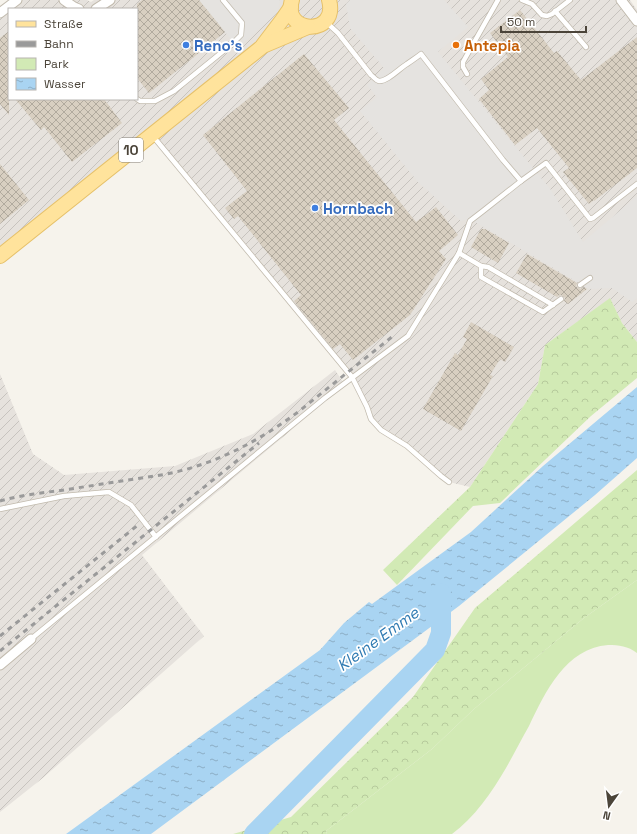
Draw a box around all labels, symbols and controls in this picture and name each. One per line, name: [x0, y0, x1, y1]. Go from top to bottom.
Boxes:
legend: [8, 8, 138, 100]
scale bar: [501, 8, 586, 34]
text: 50 m: [507, 14, 535, 30]
text: Straße: [44, 16, 83, 32]
text: Bahn: [44, 36, 74, 52]
place label: Reno's: [194, 36, 242, 55]
place label: Antepia: [464, 36, 520, 55]
marker: Reno's: [181, 40, 191, 50]
marker: Antepia: [451, 40, 461, 50]
text: Park: [44, 56, 69, 72]
text: Wasser: [44, 76, 86, 92]
road number: 10: [119, 138, 143, 162]
place label: Hornbach: [323, 199, 393, 218]
marker: Hornbach: [310, 203, 320, 213]
water label: Kleine Emme: [333, 602, 424, 676]
north arrow: [589, 786, 629, 826]
text: N: [601, 808, 612, 823]

